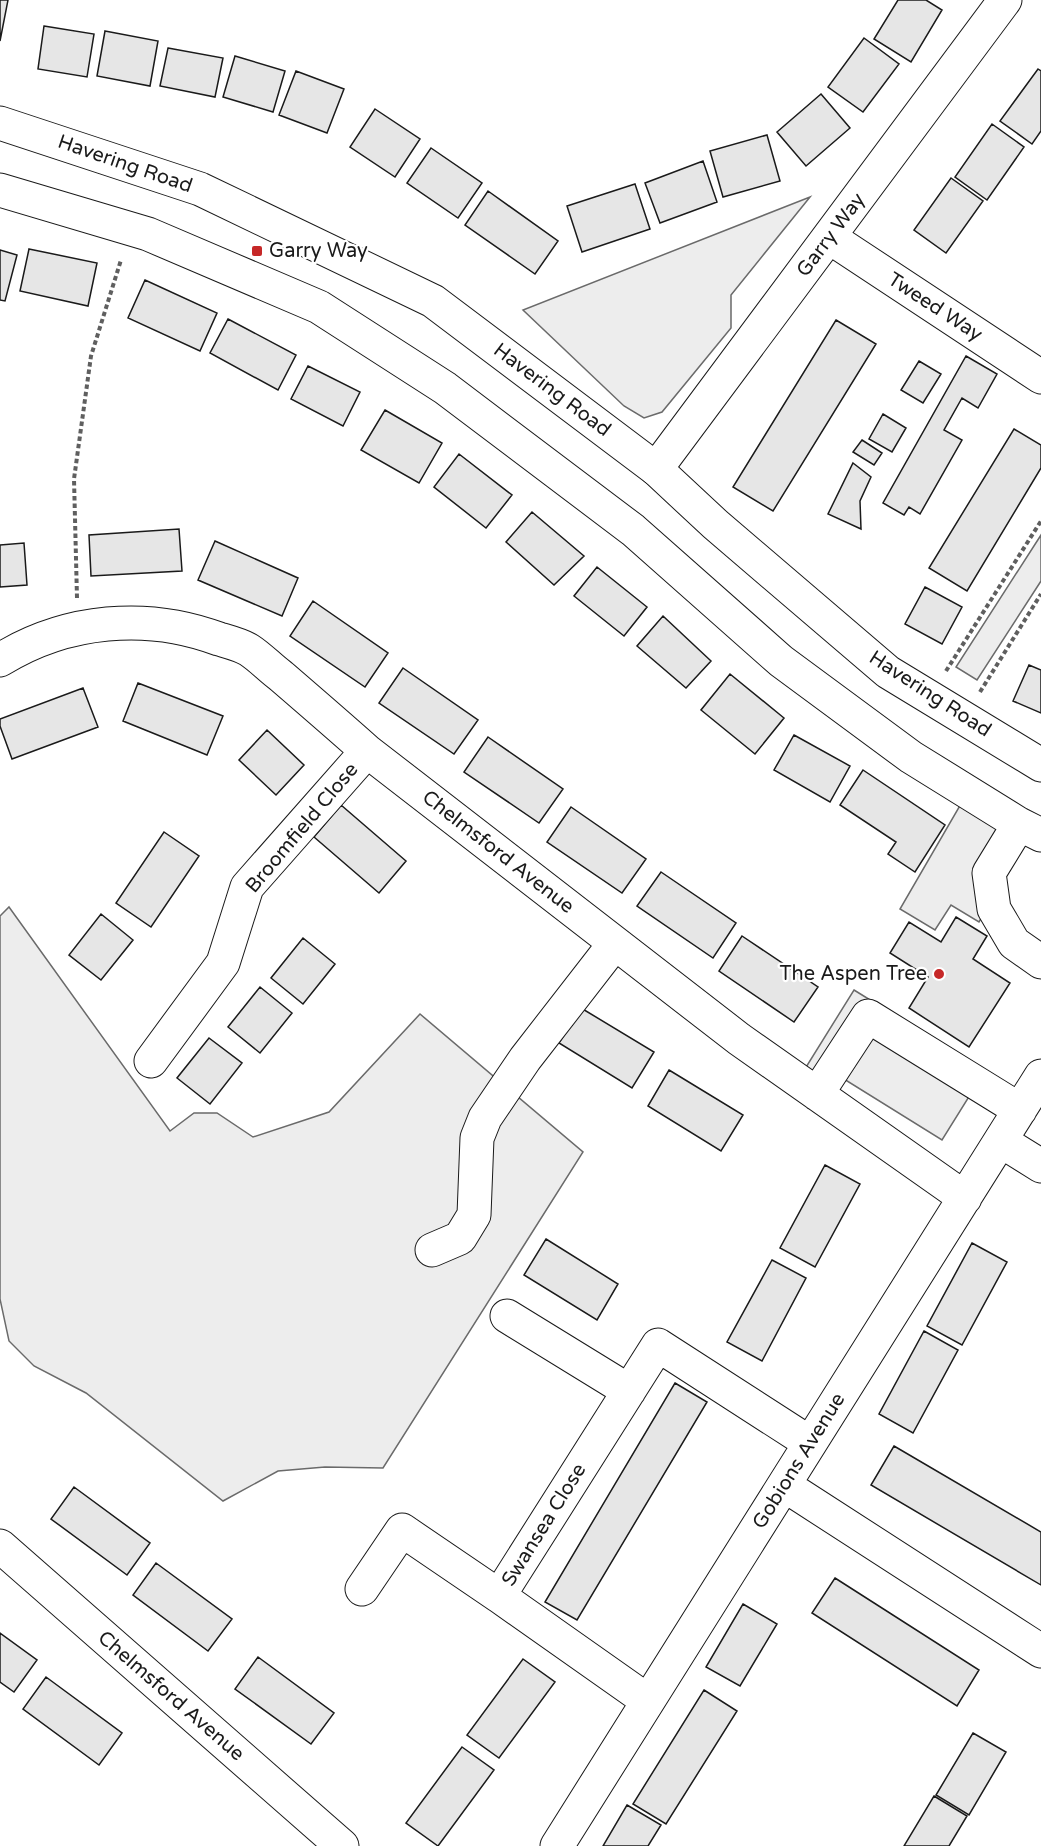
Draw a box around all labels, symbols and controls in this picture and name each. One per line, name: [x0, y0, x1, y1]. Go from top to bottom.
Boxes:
street label: Havering Road: [55, 130, 195, 198]
street label: Garry Way: [792, 188, 870, 282]
place label: Garry Way: [269, 239, 368, 263]
marker: Garry Way: [250, 244, 264, 258]
street label: Tweed Way: [883, 267, 987, 347]
street label: Havering Road: [489, 338, 615, 442]
street label: Havering Road: [864, 646, 996, 742]
street label: Broomfield Close: [241, 758, 363, 898]
street label: Chelmsford Avenue: [417, 785, 579, 919]
place label: The Aspen Tree: [779, 962, 927, 986]
marker: The Aspen Tree: [932, 967, 946, 981]
street label: Gobions Avenue: [748, 1389, 850, 1533]
street label: Swansea Close: [497, 1459, 591, 1591]
street label: Chelmsford Avenue: [93, 1626, 249, 1766]

